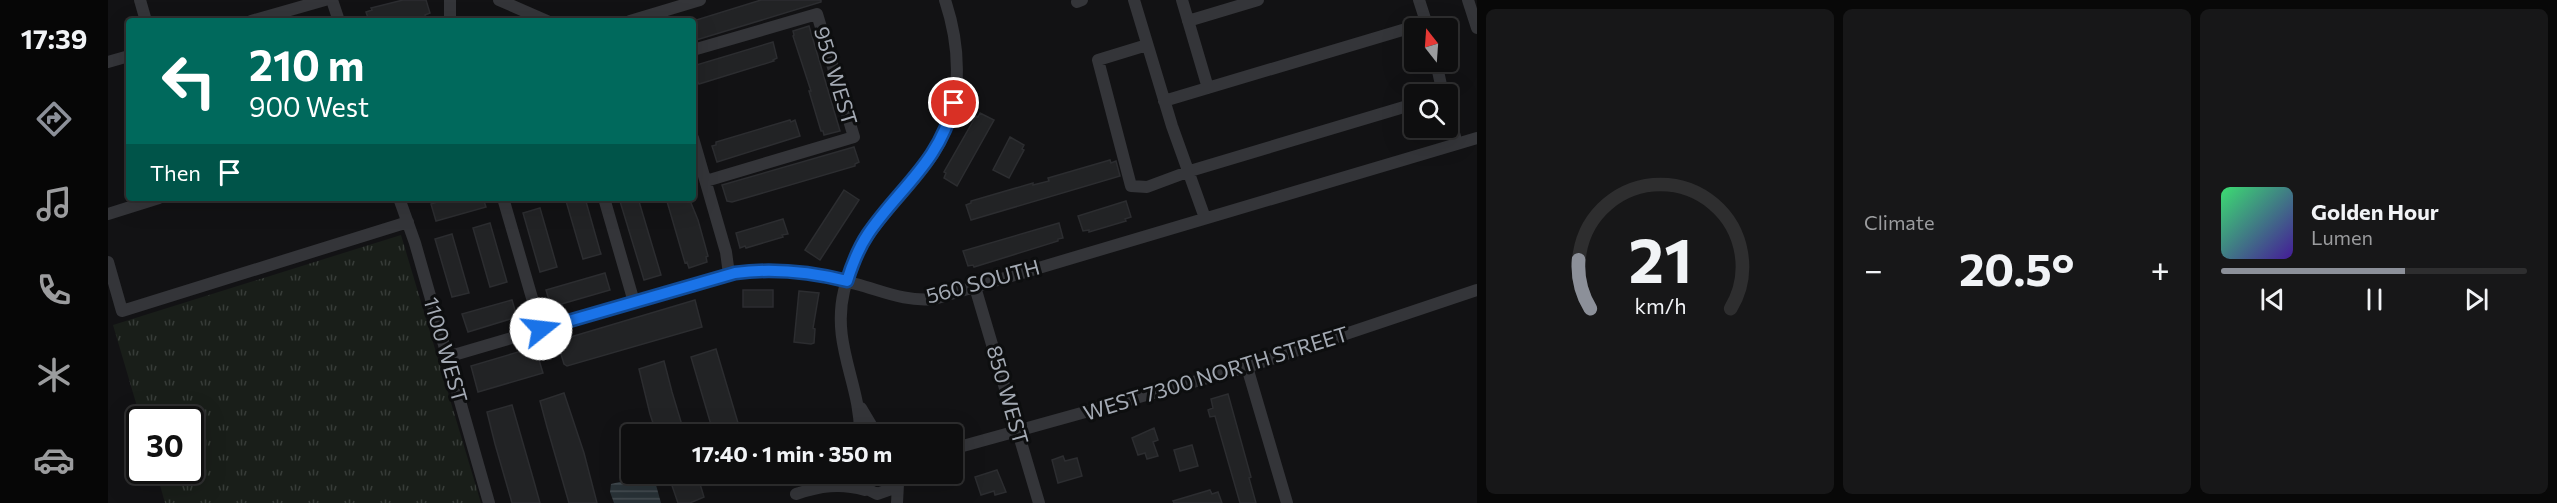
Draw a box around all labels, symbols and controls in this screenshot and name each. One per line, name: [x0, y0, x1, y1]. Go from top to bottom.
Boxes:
north arrow: [1404, 18, 1458, 72]
map controls: [1404, 18, 1458, 138]
text: 17:39: [21, 22, 87, 55]
street label: 950 WEST: [810, 23, 863, 128]
text: 210 m: [249, 38, 364, 90]
icon: left: [150, 42, 228, 120]
pin: [928, 77, 979, 128]
button: search: [1404, 84, 1458, 138]
icon: arrive: [937, 86, 970, 119]
text: 900 West: [249, 90, 369, 123]
icon: directions: [33, 98, 75, 140]
icon: arrive: [213, 156, 246, 189]
text: Then: [150, 159, 201, 186]
icon: music: [33, 183, 75, 225]
text: Golden Hour: [2311, 198, 2439, 225]
text: Climate: [1864, 210, 1934, 234]
text: 21: [1628, 220, 1692, 296]
text: Lumen: [2311, 225, 2373, 249]
text: 20.5°: [1959, 240, 2074, 295]
text: −: [1864, 248, 1883, 289]
text: +: [2151, 248, 2170, 289]
street label: 560 SOUTH: [923, 253, 1042, 308]
icon: phone: [33, 269, 75, 311]
icon: previous: [2256, 283, 2289, 316]
icon: pause: [2358, 283, 2391, 316]
icon: next: [2460, 283, 2493, 316]
text: km/h: [1634, 292, 1686, 318]
street label: 1100 WEST: [419, 294, 473, 405]
position arrow: [509, 297, 573, 361]
street label: WEST 7300 NORTH STREET: [1080, 320, 1351, 425]
street label: 850 WEST: [982, 342, 1035, 447]
icon: climate: [33, 354, 75, 396]
speed limit sign: 30: [126, 406, 204, 484]
icon: car: [33, 439, 75, 481]
text: 17:40 · 1 min · 350 m: [692, 440, 892, 467]

